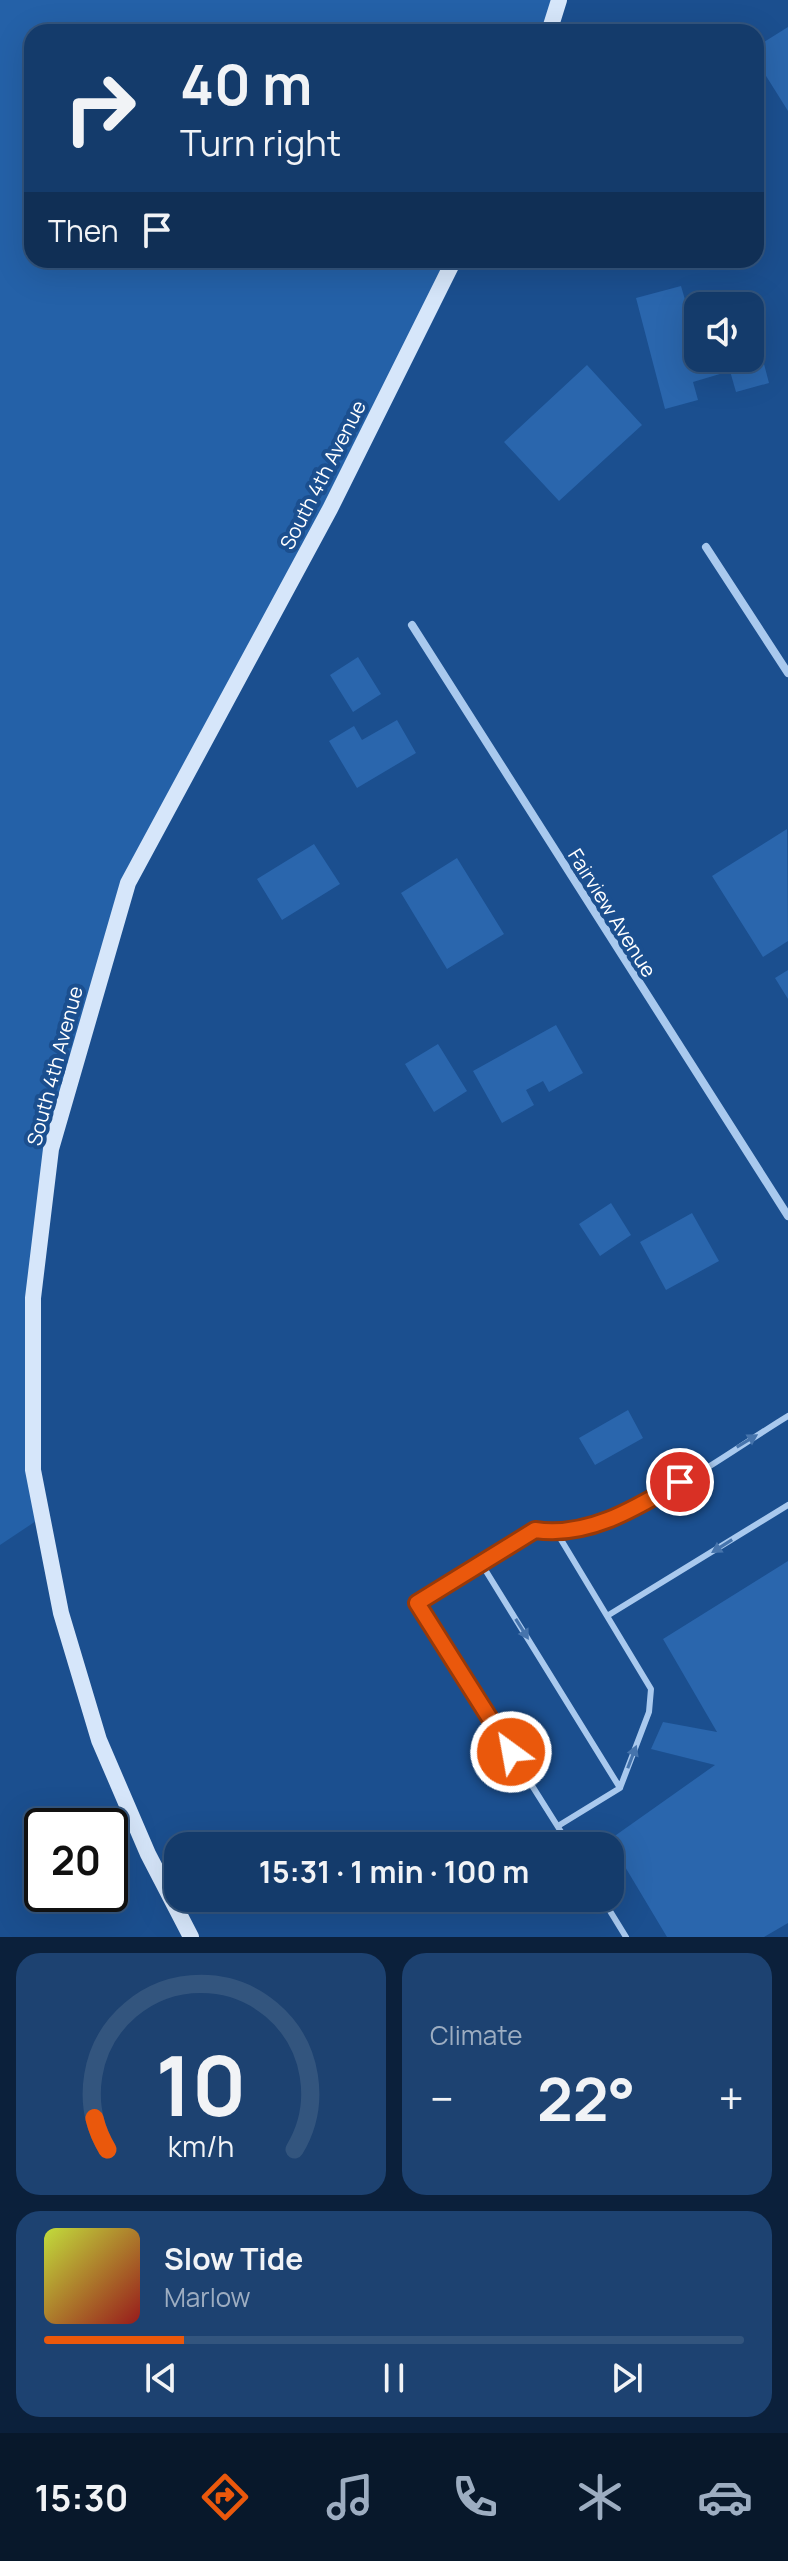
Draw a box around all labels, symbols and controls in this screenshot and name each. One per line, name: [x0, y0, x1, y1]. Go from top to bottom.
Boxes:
text: 40 m: [180, 45, 312, 122]
icon: right: [48, 56, 152, 160]
text: Turn right: [180, 118, 341, 167]
icon: arrive: [135, 208, 179, 252]
text: Then: [48, 210, 119, 251]
map controls: [684, 292, 764, 372]
button: sound: [684, 292, 764, 372]
street label: South 4th Avenue: [273, 396, 372, 554]
street label: Fairview Avenue: [562, 843, 663, 982]
street label: South 4th Avenue: [20, 983, 89, 1149]
one-way arrow: [736, 1434, 758, 1448]
pin: [646, 1448, 714, 1516]
icon: arrive: [658, 1460, 702, 1504]
one-way arrow: [710, 1538, 733, 1553]
one-way arrow: [515, 1618, 529, 1640]
position arrow: [469, 1710, 553, 1794]
one-way arrow: [625, 1745, 638, 1769]
speed limit sign: 20: [24, 1808, 128, 1912]
text: 15:31 · 1 min · 100 m: [259, 1851, 529, 1892]
text: Climate: [430, 2017, 522, 2053]
text: 10: [155, 2027, 247, 2141]
text: 22°: [537, 2057, 635, 2139]
text: −: [430, 2068, 454, 2128]
text: +: [719, 2068, 744, 2128]
text: km/h: [168, 2127, 234, 2166]
text: Slow Tide: [164, 2238, 303, 2279]
text: Marlow: [164, 2279, 251, 2315]
icon: previous: [139, 2356, 183, 2400]
icon: pause: [372, 2356, 416, 2400]
icon: next: [605, 2356, 649, 2400]
icon: directions: [197, 2469, 253, 2525]
icon: music: [322, 2469, 378, 2525]
icon: phone: [447, 2469, 503, 2525]
icon: climate: [572, 2469, 628, 2525]
icon: car: [697, 2469, 753, 2525]
text: 15:30: [35, 2473, 128, 2522]

